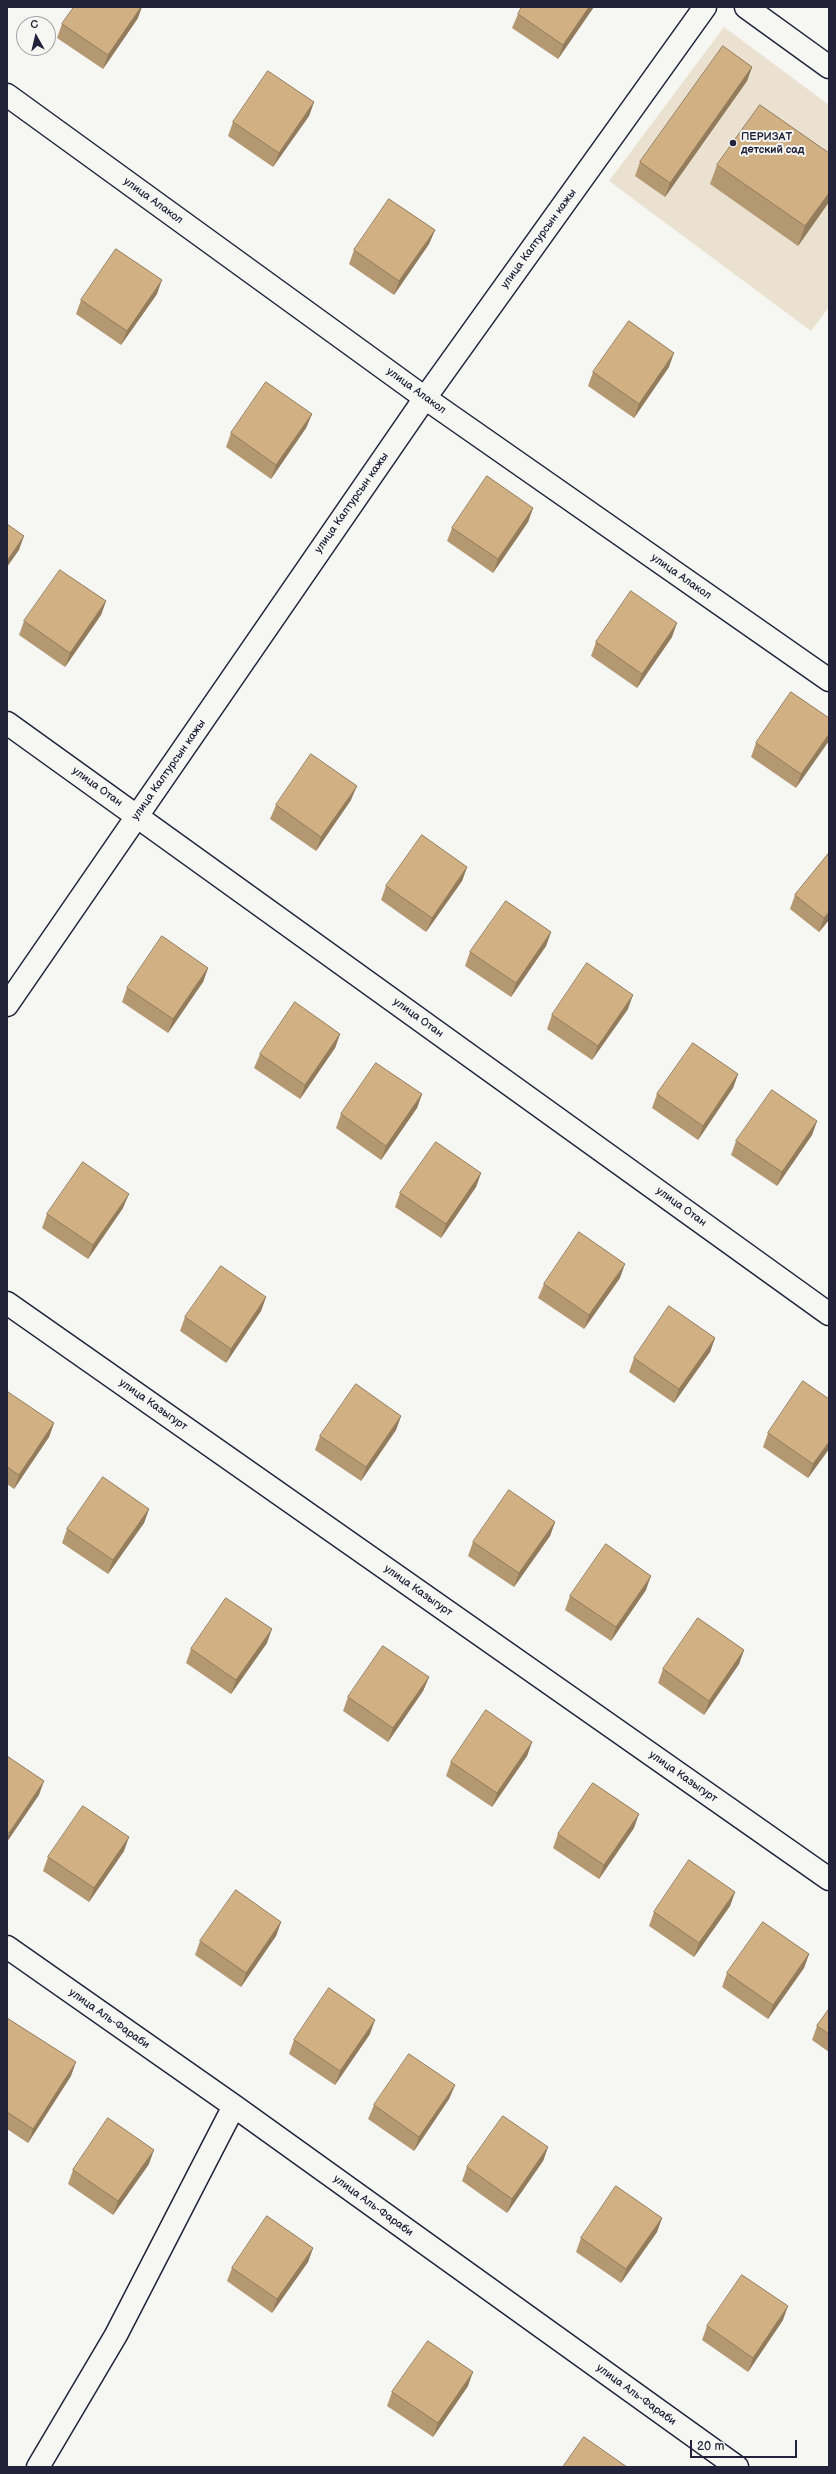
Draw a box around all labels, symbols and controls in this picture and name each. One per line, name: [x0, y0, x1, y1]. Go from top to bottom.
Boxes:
north arrow: [16, 16, 56, 56]
text: С: [30, 18, 39, 32]
place label: ПЕРИЗАТ детский сад: [741, 130, 804, 156]
marker: ПЕРИЗАТ детский сад: [728, 138, 738, 148]
street label: улица Алакол: [121, 175, 185, 227]
street label: улица Калтурсын кажы: [498, 187, 580, 291]
street label: улица Алакол: [384, 365, 448, 417]
street label: улица Калтурсын кажы: [312, 450, 392, 556]
street label: улица Алакол: [648, 551, 714, 603]
street label: улица Калтурсын кажы: [129, 717, 209, 823]
street label: улица Отан: [69, 764, 125, 810]
street label: улица Отан: [390, 995, 446, 1041]
street label: улица Отан: [653, 1184, 709, 1230]
street label: улица Казыгурт: [116, 1376, 190, 1434]
street label: улица Казыгурт: [381, 1562, 455, 1620]
street label: улица Казыгурт: [646, 1748, 720, 1806]
street label: улица Аль-Фараби: [66, 1986, 152, 2052]
street label: улица Аль-Фараби: [330, 2173, 416, 2239]
street label: улица Аль-Фараби: [593, 2362, 679, 2428]
scale bar: [692, 2432, 799, 2458]
text: 20 m: [697, 2439, 724, 2454]

